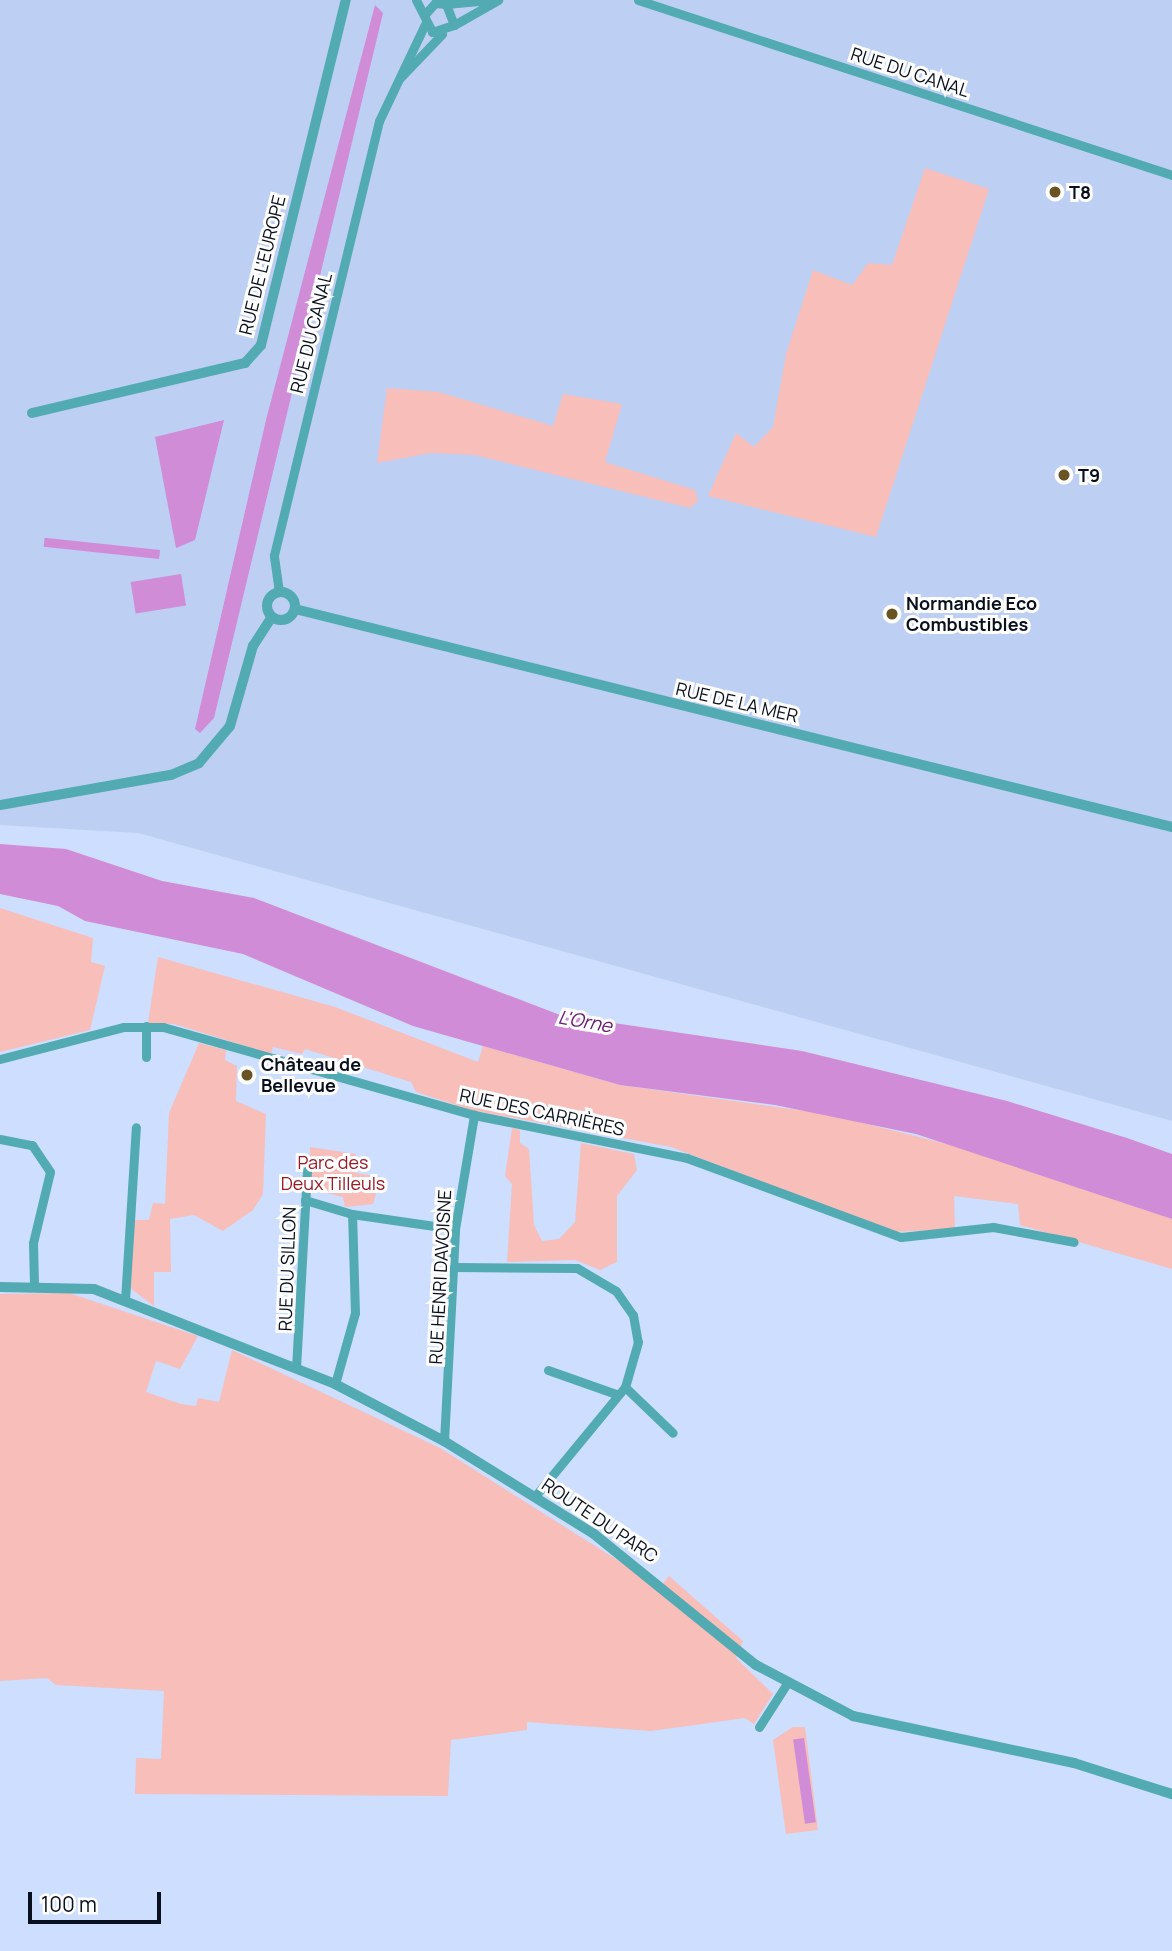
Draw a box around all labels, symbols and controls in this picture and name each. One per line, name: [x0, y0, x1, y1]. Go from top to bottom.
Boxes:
street label: RUE DU CANAL: [848, 43, 972, 101]
place label: T8: [1069, 181, 1091, 203]
marker: T8: [1047, 184, 1063, 200]
street label: RUE DE L'EUROPE: [234, 193, 290, 337]
street label: RUE DU CANAL: [286, 271, 336, 395]
place label: T9: [1078, 464, 1100, 486]
marker: T9: [1056, 467, 1072, 483]
place label: Normandie Eco Combustibles: [906, 593, 1037, 636]
marker: Normandie Eco Combustibles: [884, 606, 900, 622]
street label: RUE DE LA MER: [674, 677, 800, 727]
water label: L'Orne: [556, 1006, 614, 1038]
place label: Château de Bellevue: [261, 1054, 361, 1096]
marker: Château de Bellevue: [239, 1067, 255, 1083]
street label: RUE DES CARRIÈRES: [458, 1084, 626, 1140]
park label: Parc des Deux Tilleuls: [281, 1152, 385, 1194]
street label: RUE HENRI DAVOISNE: [425, 1189, 455, 1365]
street label: RUE DU SILLON: [274, 1206, 300, 1332]
street label: ROUTE DU PARC: [538, 1473, 662, 1567]
scale bar: [32, 1878, 164, 1922]
text: 100 m: [41, 1890, 97, 1918]

